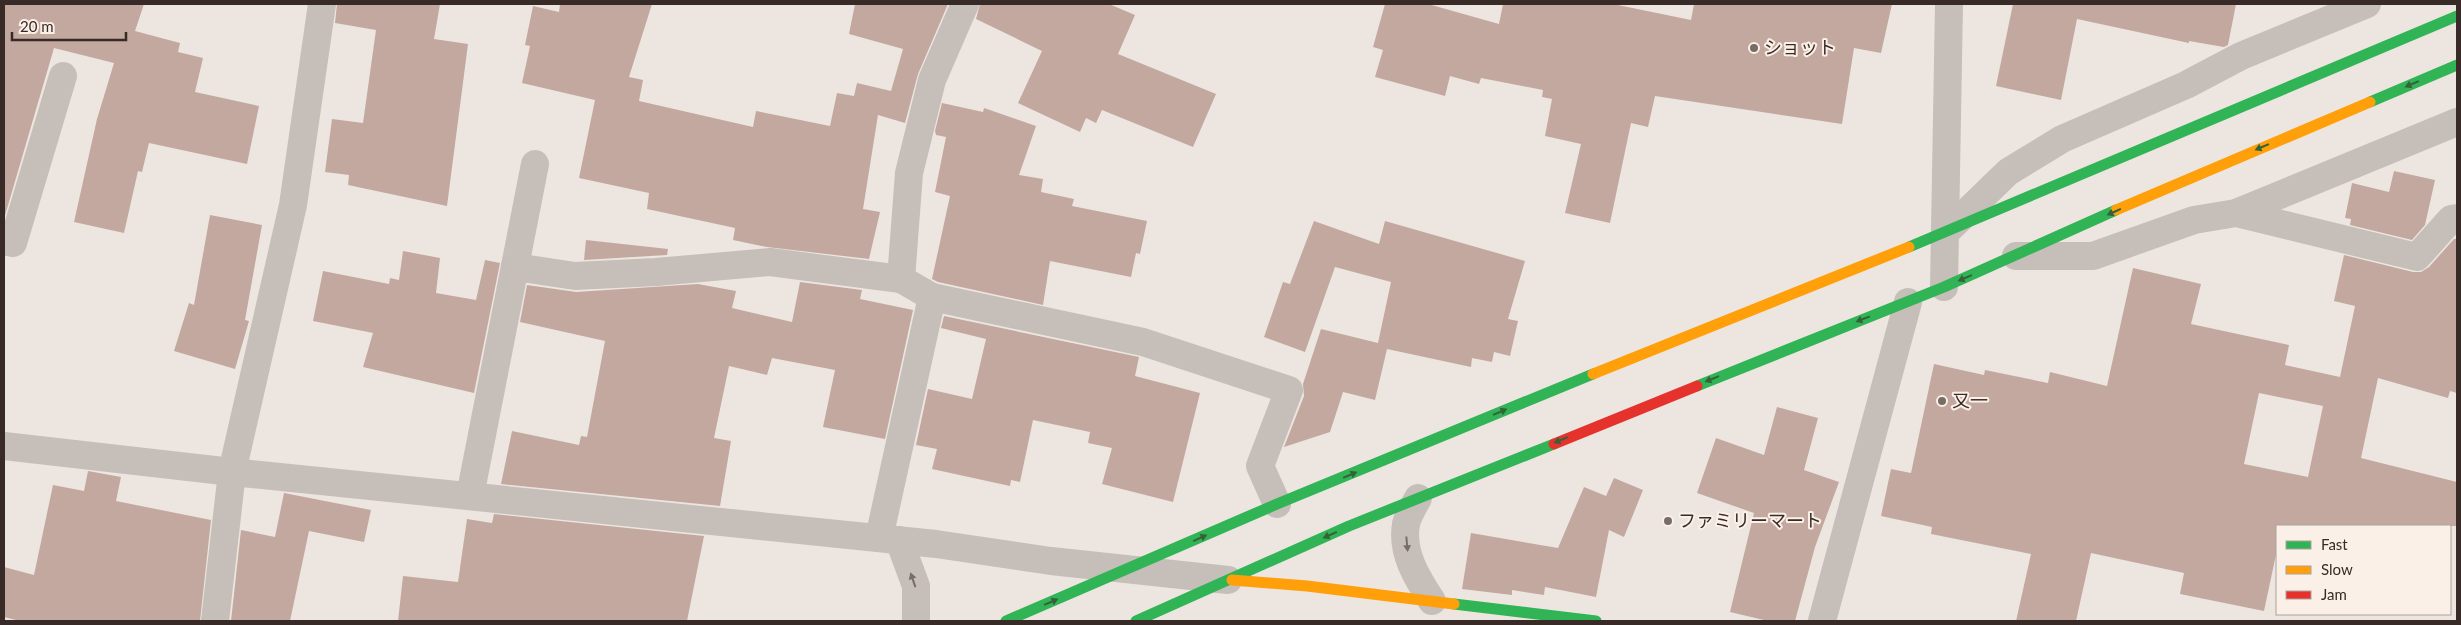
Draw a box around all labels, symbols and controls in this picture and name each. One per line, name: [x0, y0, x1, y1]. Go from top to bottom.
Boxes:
scale bar: [12, 10, 126, 42]
text: 20 m: [20, 17, 54, 35]
place label: ショット: [1764, 36, 1836, 58]
marker: ショット: [1748, 42, 1760, 54]
one-way arrow: [2405, 80, 2419, 88]
one-way arrow: [2255, 143, 2270, 151]
one-way arrow: [2107, 208, 2121, 216]
one-way arrow: [1958, 274, 1972, 282]
one-way arrow: [1855, 316, 1870, 323]
one-way arrow: [1704, 375, 1719, 383]
place label: 又一: [1952, 389, 1988, 411]
marker: 又一: [1936, 395, 1948, 407]
one-way arrow: [1493, 408, 1507, 416]
one-way arrow: [1553, 436, 1568, 444]
one-way arrow: [1343, 470, 1357, 478]
place label: ファミリーマート: [1678, 509, 1822, 531]
marker: ファミリーマート: [1662, 515, 1674, 527]
legend: [2276, 525, 2451, 615]
one-way arrow: [1323, 531, 1337, 539]
one-way arrow: [1193, 533, 1207, 541]
text: Fast: [2321, 535, 2348, 553]
one-way arrow: [1403, 537, 1411, 553]
text: Slow: [2321, 560, 2353, 578]
one-way arrow: [909, 572, 917, 587]
text: Jam: [2321, 585, 2347, 603]
one-way arrow: [1044, 598, 1058, 606]

